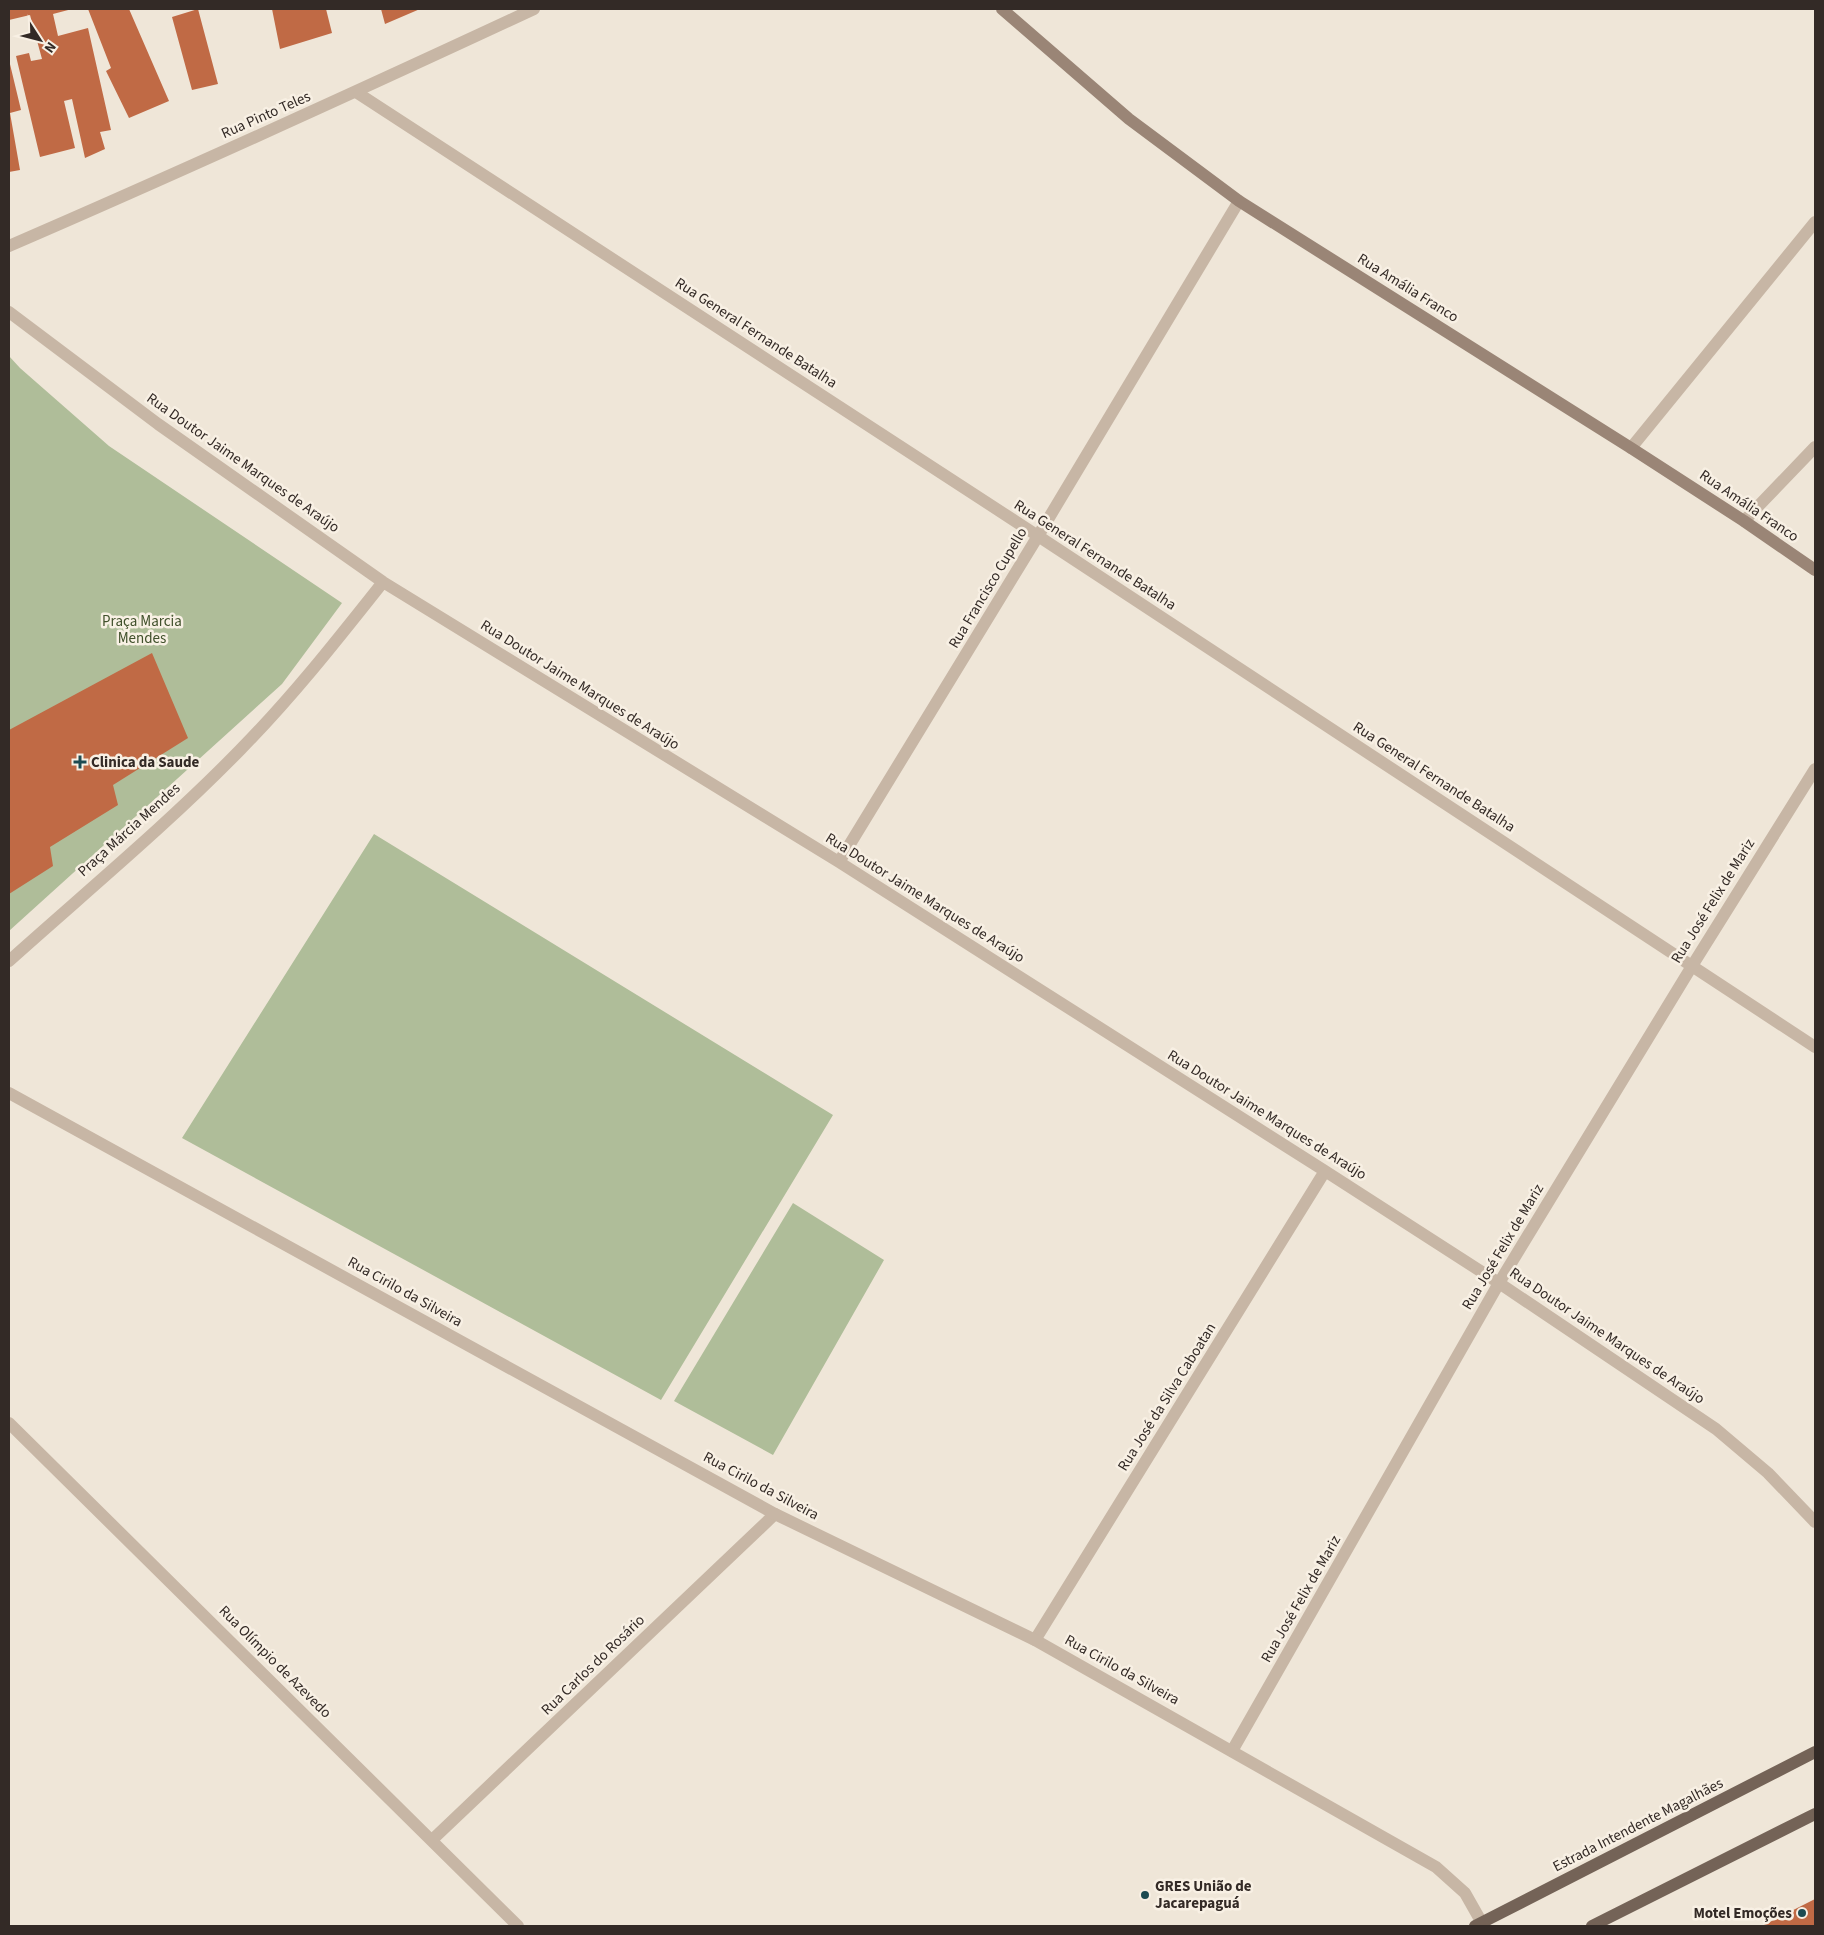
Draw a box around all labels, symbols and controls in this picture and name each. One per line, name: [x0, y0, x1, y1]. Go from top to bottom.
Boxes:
north arrow: [15, 15, 65, 65]
text: N: [39, 37, 61, 57]
street label: Rua Pinto Teles: [218, 86, 314, 144]
street label: Rua Amália Franco: [1353, 248, 1463, 328]
street label: Rua General Fernande Batalha: [671, 273, 841, 393]
street label: Rua Doutor Jaime Marques de Araújo: [142, 388, 344, 538]
street label: Rua Amália Franco: [1695, 465, 1803, 547]
street label: Rua General Fernande Batalha: [1010, 495, 1180, 615]
street label: Rua Francisco Cupello: [944, 524, 1032, 652]
park label: Praça Marcia Mendes: [102, 611, 182, 649]
street label: Rua Doutor Jaime Marques de Araújo: [476, 615, 684, 755]
street label: Rua General Fernande Batalha: [1349, 717, 1519, 837]
place label: Clinica da Saude: [91, 752, 200, 773]
marker: Clinica da Saude: [73, 755, 87, 769]
street label: Praça Márcia Mendes: [73, 778, 185, 882]
street label: Rua Doutor Jaime Marques de Araújo: [821, 828, 1029, 968]
street label: Rua José Felix de Mariz: [1666, 835, 1760, 967]
street label: Rua Doutor Jaime Marques de Araújo: [1163, 1045, 1371, 1185]
street label: Rua José Felix de Mariz: [1457, 1180, 1549, 1314]
street label: Rua Cirilo da Silveira: [344, 1252, 466, 1332]
street label: Rua Doutor Jaime Marques de Araújo: [1505, 1263, 1709, 1409]
street label: Rua José da Silva Caboatan: [1113, 1319, 1221, 1475]
street label: Rua Cirilo da Silveira: [699, 1447, 823, 1525]
street label: Rua José Felix de Mariz: [1256, 1532, 1346, 1666]
street label: Rua Olímpio de Azevedo: [214, 1601, 336, 1723]
street label: Rua Carlos do Rosário: [537, 1610, 649, 1720]
street label: Rua Cirilo da Silveira: [1061, 1630, 1183, 1710]
street label: Estrada Intendente Magalhães: [1549, 1773, 1727, 1877]
place label: GRES União de Jacarepaguá: [1155, 1876, 1252, 1914]
marker: GRES União de Jacarepaguá: [1139, 1889, 1151, 1901]
place label: Motel Emoções: [1693, 1903, 1792, 1924]
marker: Motel Emoções: [1796, 1907, 1808, 1919]

